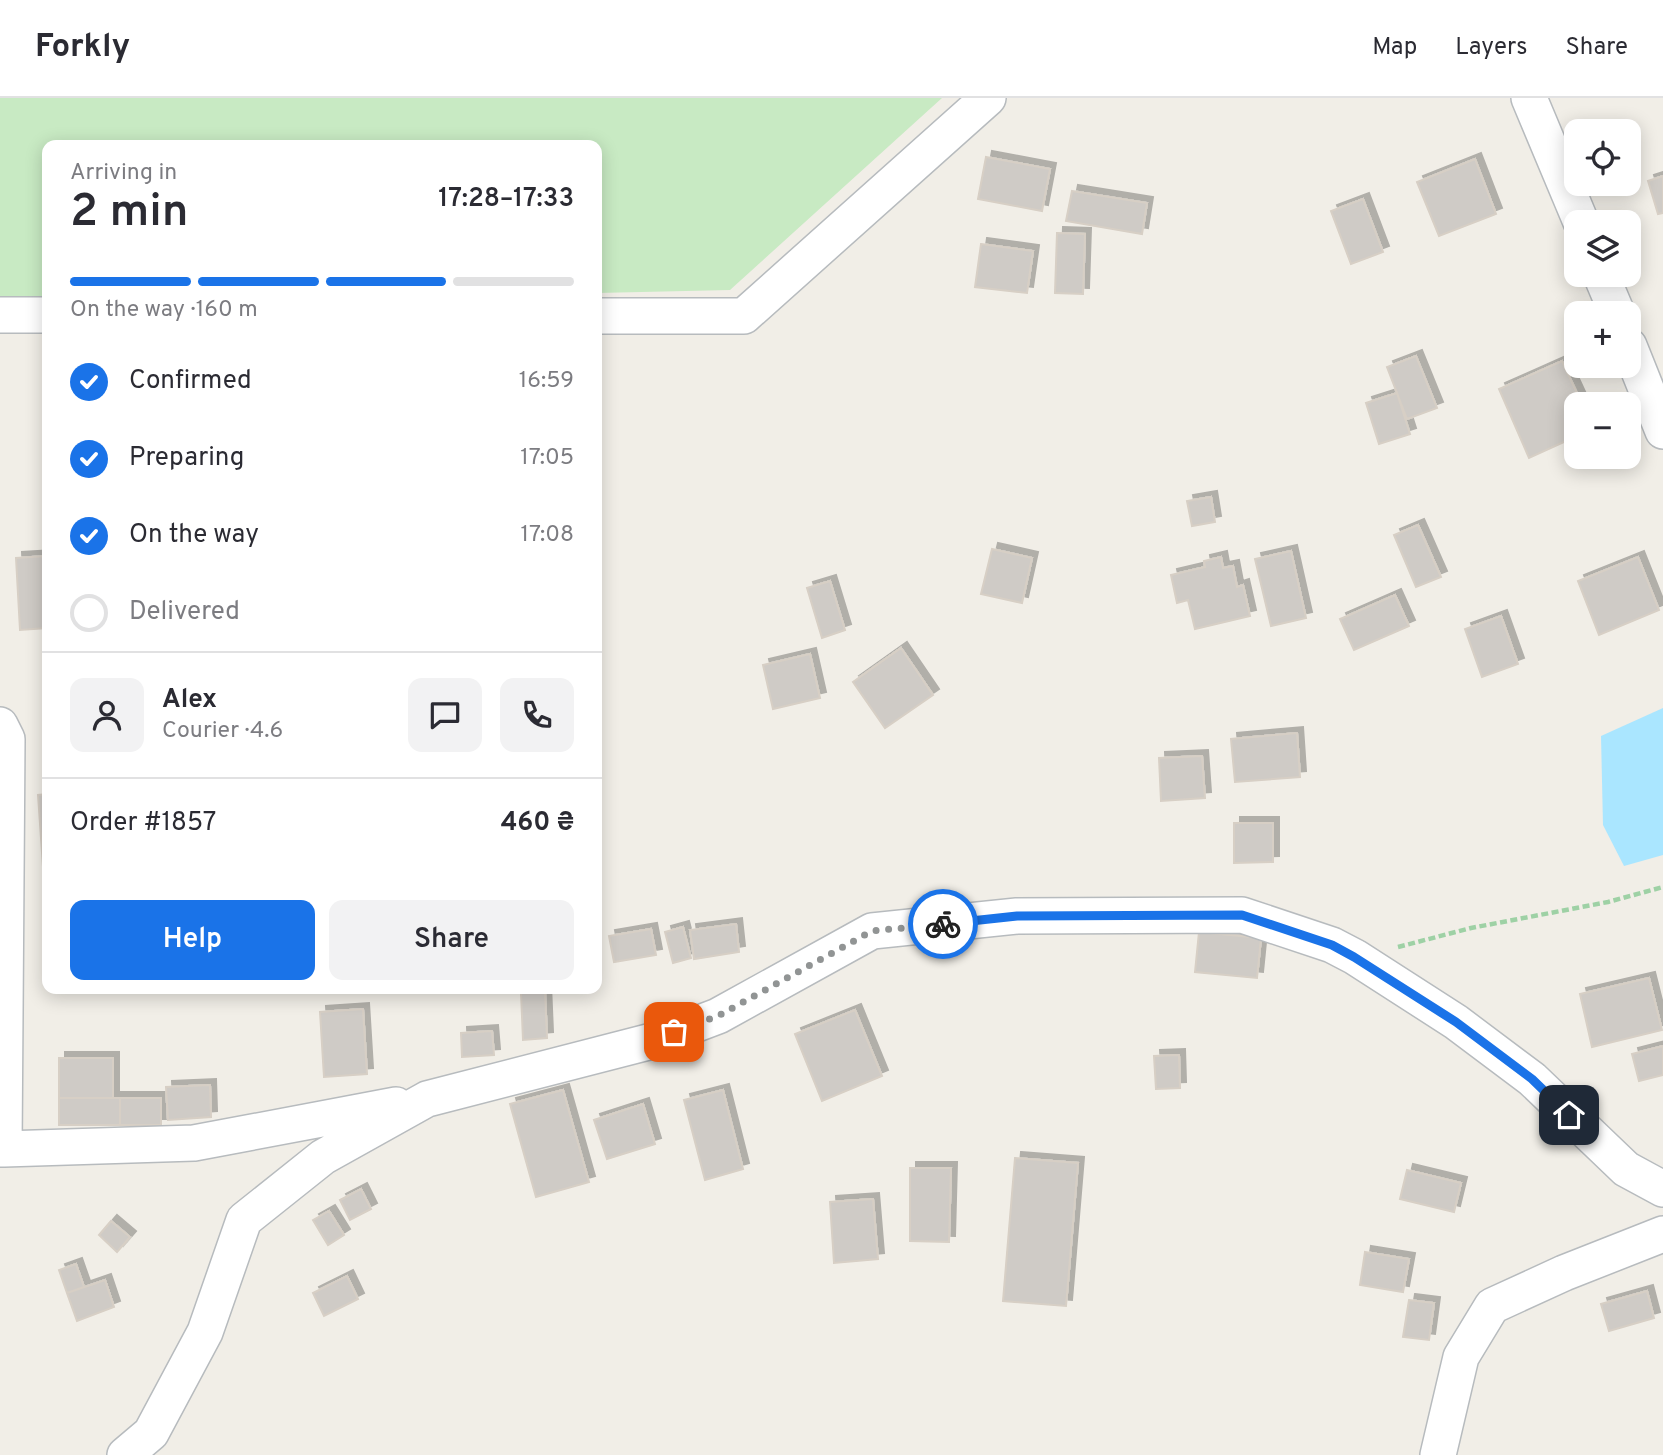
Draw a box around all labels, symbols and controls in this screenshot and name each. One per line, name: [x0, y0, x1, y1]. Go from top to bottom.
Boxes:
text: Forkly: [35, 27, 130, 69]
text: Map: [1372, 33, 1417, 63]
text: Layers: [1455, 33, 1527, 63]
text: Share: [1565, 33, 1628, 63]
map controls: [1564, 119, 1641, 469]
button: locate: [1564, 119, 1641, 196]
text: Arriving in: [70, 159, 177, 188]
text: 17:28–17:33: [438, 183, 574, 216]
text: 2 min: [70, 184, 189, 243]
button: layers: [1564, 210, 1641, 287]
text: On the way · 160 m: [70, 296, 258, 325]
button: +: [1564, 301, 1641, 378]
icon: check: [70, 363, 108, 401]
text: Confirmed: [129, 365, 252, 398]
text: 16:59: [519, 367, 574, 396]
button: −: [1564, 392, 1641, 469]
icon: check: [70, 440, 108, 478]
text: Preparing: [129, 442, 244, 475]
text: 17:05: [520, 444, 574, 473]
icon: check: [70, 517, 108, 555]
text: On the way: [129, 519, 259, 552]
text: 17:08: [520, 521, 574, 550]
text: Delivered: [129, 596, 240, 629]
button: person: [70, 678, 144, 752]
button: chat: [408, 678, 482, 752]
button: phone: [500, 678, 574, 752]
text: Alex: [162, 684, 217, 717]
text: Courier · 4.6: [162, 717, 283, 746]
text: Order #1857: [70, 807, 216, 840]
text: 460 ₴: [501, 807, 574, 840]
courier: [908, 889, 978, 959]
button: Help: [70, 900, 315, 980]
button: Share: [329, 900, 574, 980]
icon: bike: [924, 905, 962, 943]
pin: [644, 1002, 704, 1062]
icon: bag: [655, 1013, 693, 1051]
pin: [1539, 1085, 1599, 1145]
icon: home: [1550, 1096, 1588, 1134]

